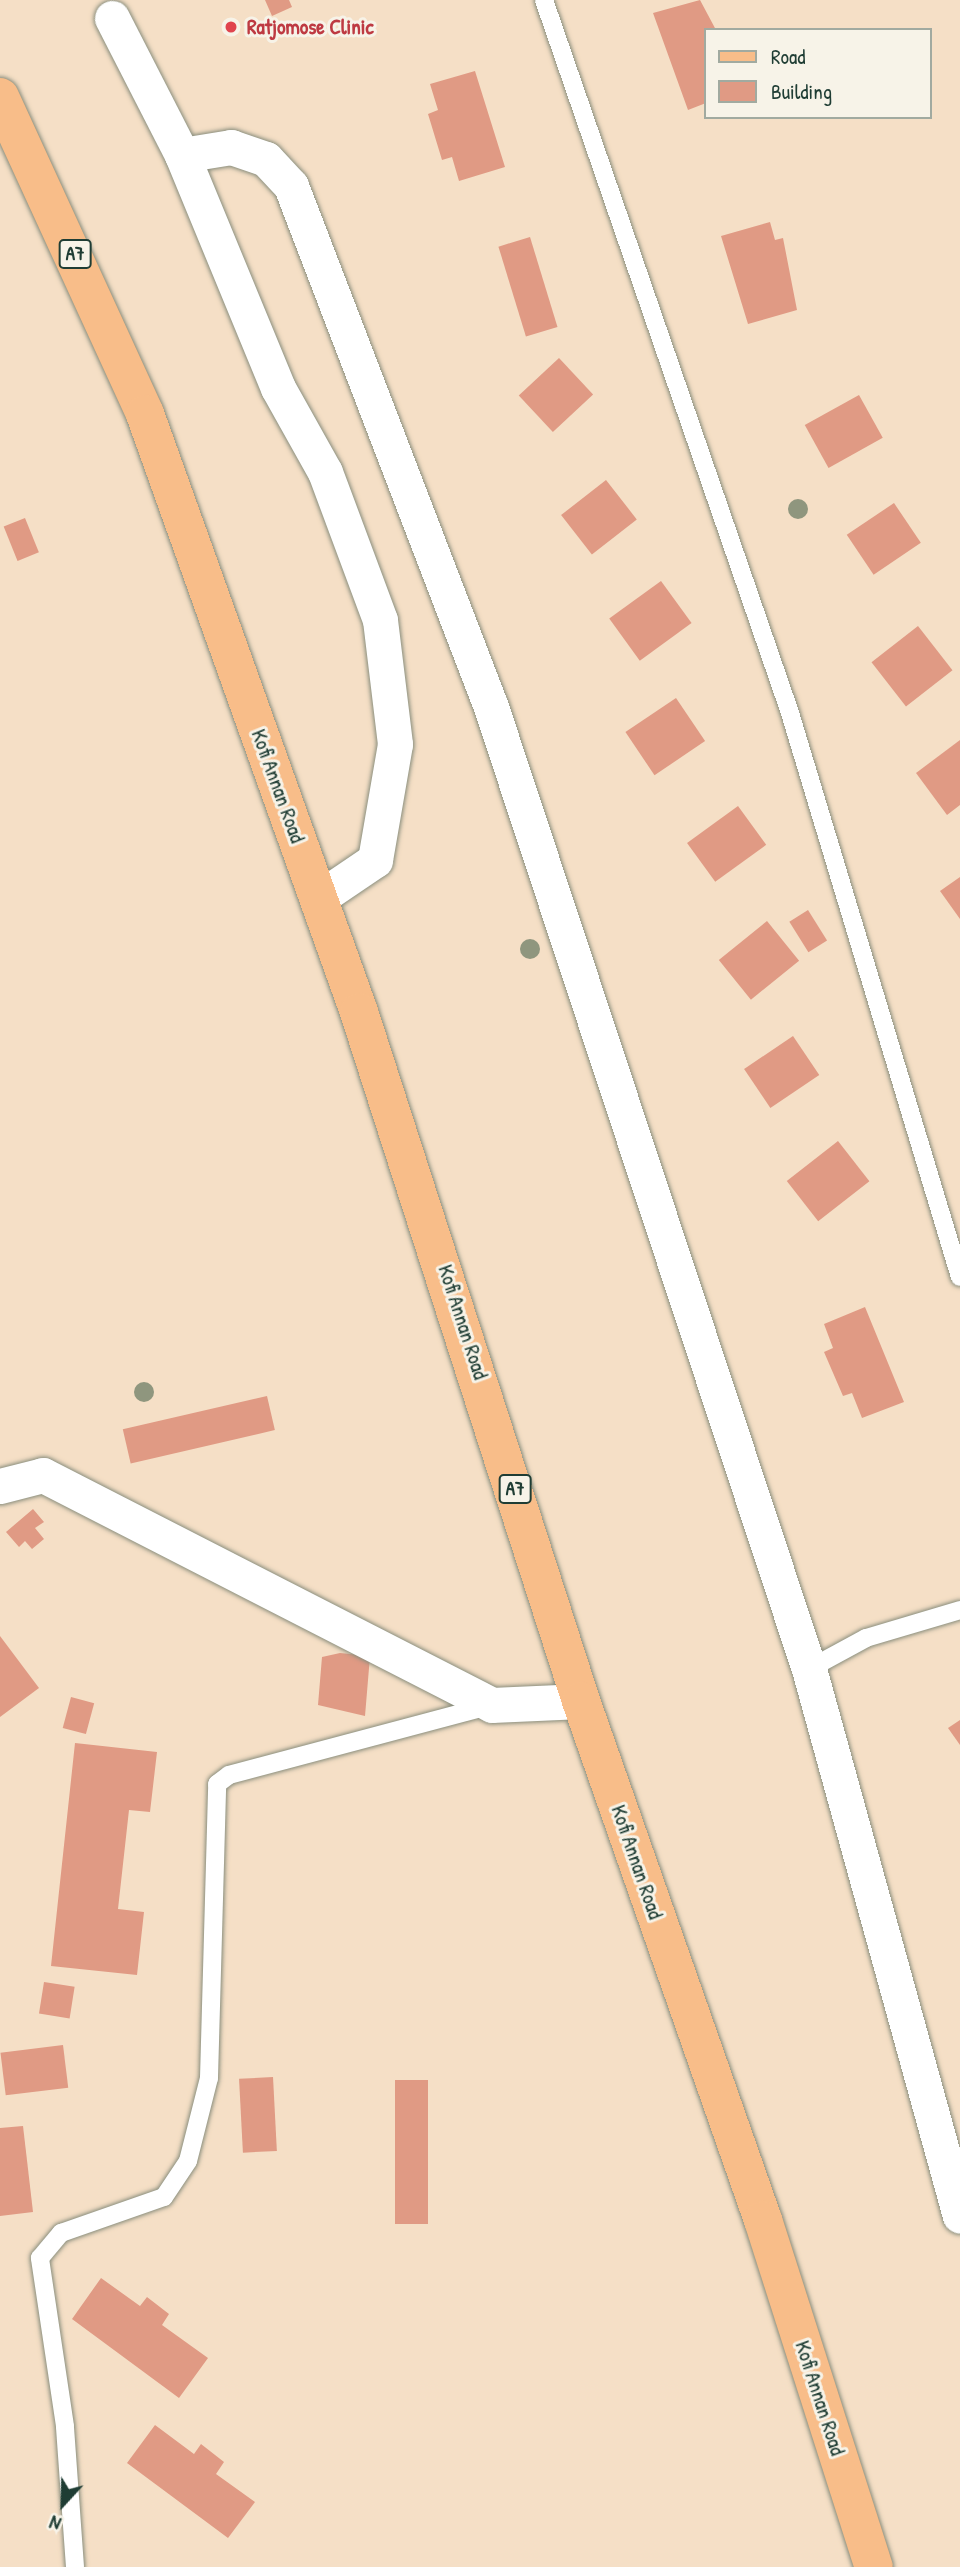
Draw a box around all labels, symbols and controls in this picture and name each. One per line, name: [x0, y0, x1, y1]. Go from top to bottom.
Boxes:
place label: Ratjomose Clinic: [247, 14, 374, 40]
marker: Ratjomose Clinic: [221, 17, 241, 37]
legend: [704, 28, 932, 119]
text: Road: [771, 42, 805, 71]
text: Building: [771, 77, 832, 106]
road number: A7: [57, 238, 92, 270]
street label: Kofi Annan Road: [246, 726, 310, 846]
street label: Kofi Annan Road: [433, 1262, 493, 1382]
road number: A7: [498, 1474, 532, 1504]
street label: Kofi Annan Road: [606, 1802, 668, 1922]
street label: Kofi Annan Road: [790, 2338, 850, 2458]
north arrow: [28, 2469, 98, 2539]
text: N: [46, 2510, 65, 2537]

